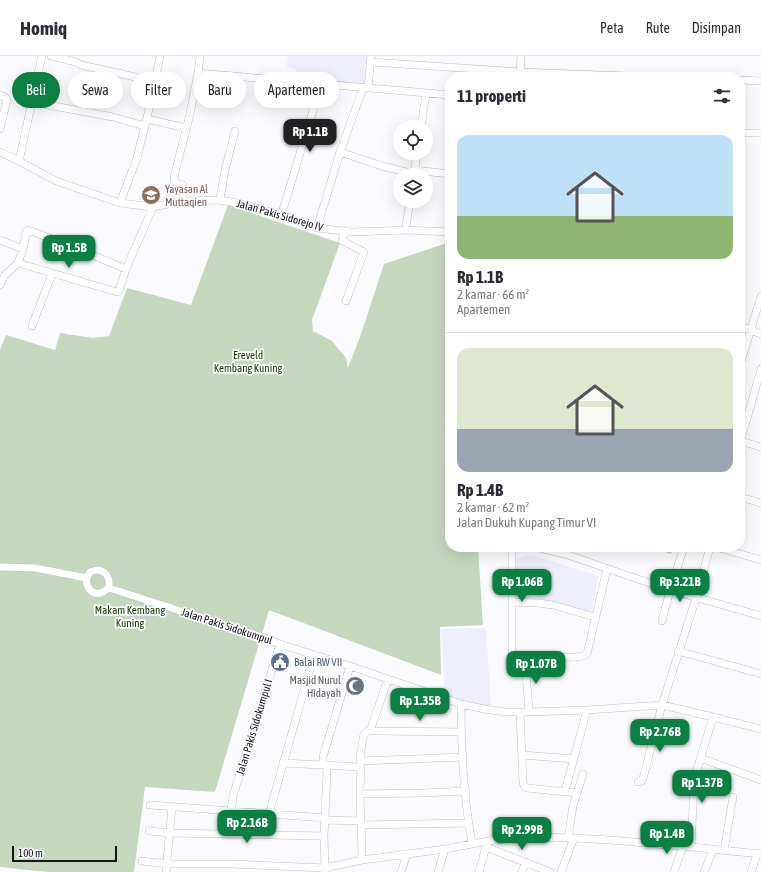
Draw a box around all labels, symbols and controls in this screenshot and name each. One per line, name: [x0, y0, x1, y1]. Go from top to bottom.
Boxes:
text: Homiq: [20, 17, 67, 39]
text: Peta: [600, 20, 624, 36]
text: Rute: [646, 20, 670, 36]
text: Disimpan: [692, 20, 741, 36]
chip: Beli: [12, 72, 60, 108]
chip: Sewa: [68, 72, 123, 108]
chip: Filter: [131, 72, 186, 108]
chip: Baru: [194, 72, 246, 108]
chip: Apartemen: [254, 72, 339, 108]
icon: filters: [711, 85, 733, 107]
text: 11 properti: [457, 86, 526, 106]
pin: Rp 1.1B: [273, 119, 347, 153]
map controls: [393, 120, 433, 208]
button: locate: [393, 120, 433, 160]
text: Rp 1.1B: [292, 124, 328, 139]
icon: home: [559, 161, 631, 233]
button: layers: [393, 168, 433, 208]
place label: Yayasan Al Muttaqien: [165, 183, 208, 208]
school or university icon: Yayasan Al Muttaqien: [140, 184, 162, 206]
street label: Jalan Pakis Sidorejo IV: [235, 197, 325, 233]
pin: Rp 1.5B: [32, 235, 106, 269]
text: Rp 1.5B: [51, 240, 87, 255]
text: Rp 1.1B: [457, 267, 503, 287]
text: 2 kamar · 66 m²: [457, 287, 529, 302]
text: Apartemen: [457, 302, 510, 317]
park label: Ereveld Kembang Kuning: [214, 349, 283, 374]
icon: home: [559, 374, 631, 446]
text: Rp 1.4B: [457, 480, 503, 500]
text: 2 kamar · 62 m²: [457, 500, 529, 515]
text: Jalan Dukuh Kupang Timur VI: [457, 515, 596, 530]
pin: Rp 1.06B: [481, 569, 563, 603]
pin: Rp 3.21B: [639, 569, 721, 603]
text: Rp 1.06B: [501, 574, 543, 589]
text: Rp 3.21B: [659, 574, 701, 589]
park label: Makam Kembang Kuning: [95, 604, 165, 629]
street label: Jalan Pakis Sidokumpul: [180, 606, 274, 646]
public building icon: Balai RW VII: [269, 651, 291, 673]
pin: Rp 1.07B: [495, 651, 577, 685]
place label: Balai RW VII: [294, 656, 342, 668]
text: Rp 1.07B: [515, 656, 557, 671]
place label: Masjid Nurul Hidayah: [290, 674, 341, 699]
mosque icon: Masjid Nurul Hidayah: [344, 675, 366, 697]
street label: Jalan Pakis Sidokumpul I: [234, 678, 274, 776]
pin: Rp 1.35B: [379, 688, 461, 722]
text: Rp 1.35B: [399, 693, 441, 708]
pin: Rp 2.76B: [619, 719, 701, 753]
text: Rp 2.76B: [639, 724, 681, 739]
pin: Rp 1.37B: [661, 770, 743, 804]
text: Rp 1.37B: [681, 775, 723, 790]
pin: Rp 2.16B: [206, 810, 288, 844]
text: Rp 2.16B: [226, 815, 268, 830]
pin: Rp 2.99B: [481, 817, 563, 851]
pin: Rp 1.4B: [630, 821, 704, 855]
text: Rp 2.99B: [501, 822, 543, 837]
text: Rp 1.4B: [649, 826, 685, 841]
scale bar: [12, 844, 117, 863]
text: 100 m: [18, 847, 43, 859]

